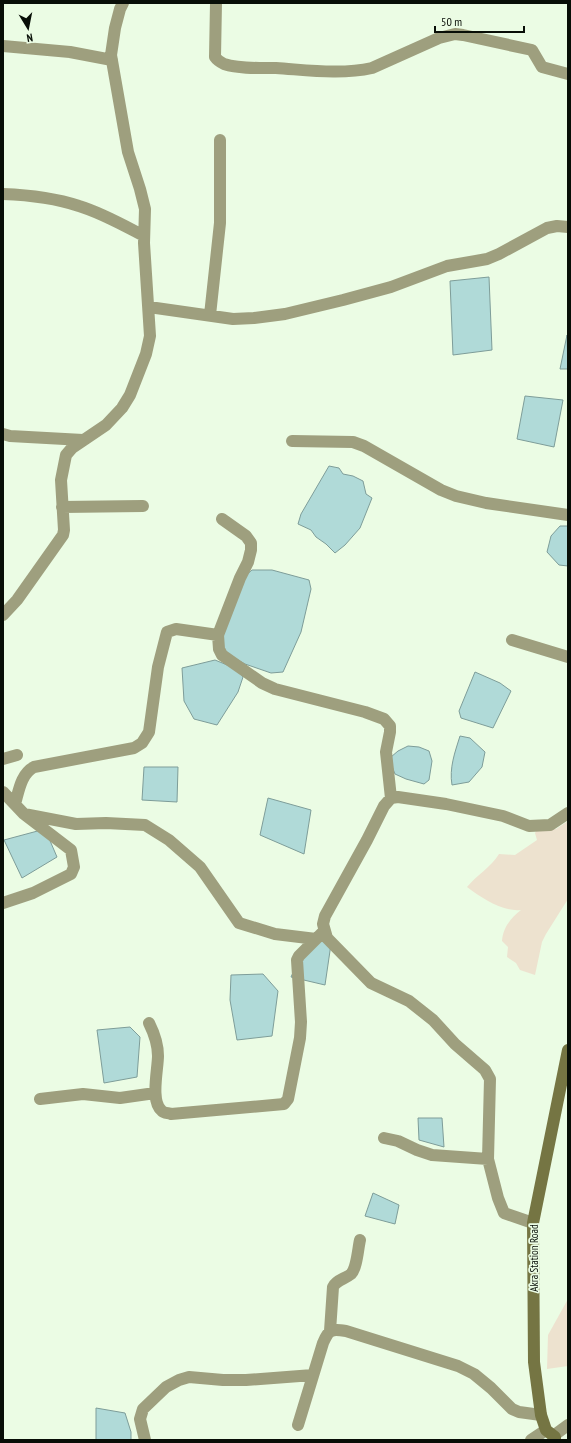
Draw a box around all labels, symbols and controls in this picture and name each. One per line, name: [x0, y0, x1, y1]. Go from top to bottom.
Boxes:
north arrow: [8, 8, 48, 48]
scale bar: [435, 8, 524, 34]
text: 50 m: [441, 14, 462, 29]
text: N: [26, 30, 34, 45]
street label: Akra Station Road: [527, 1224, 541, 1292]

